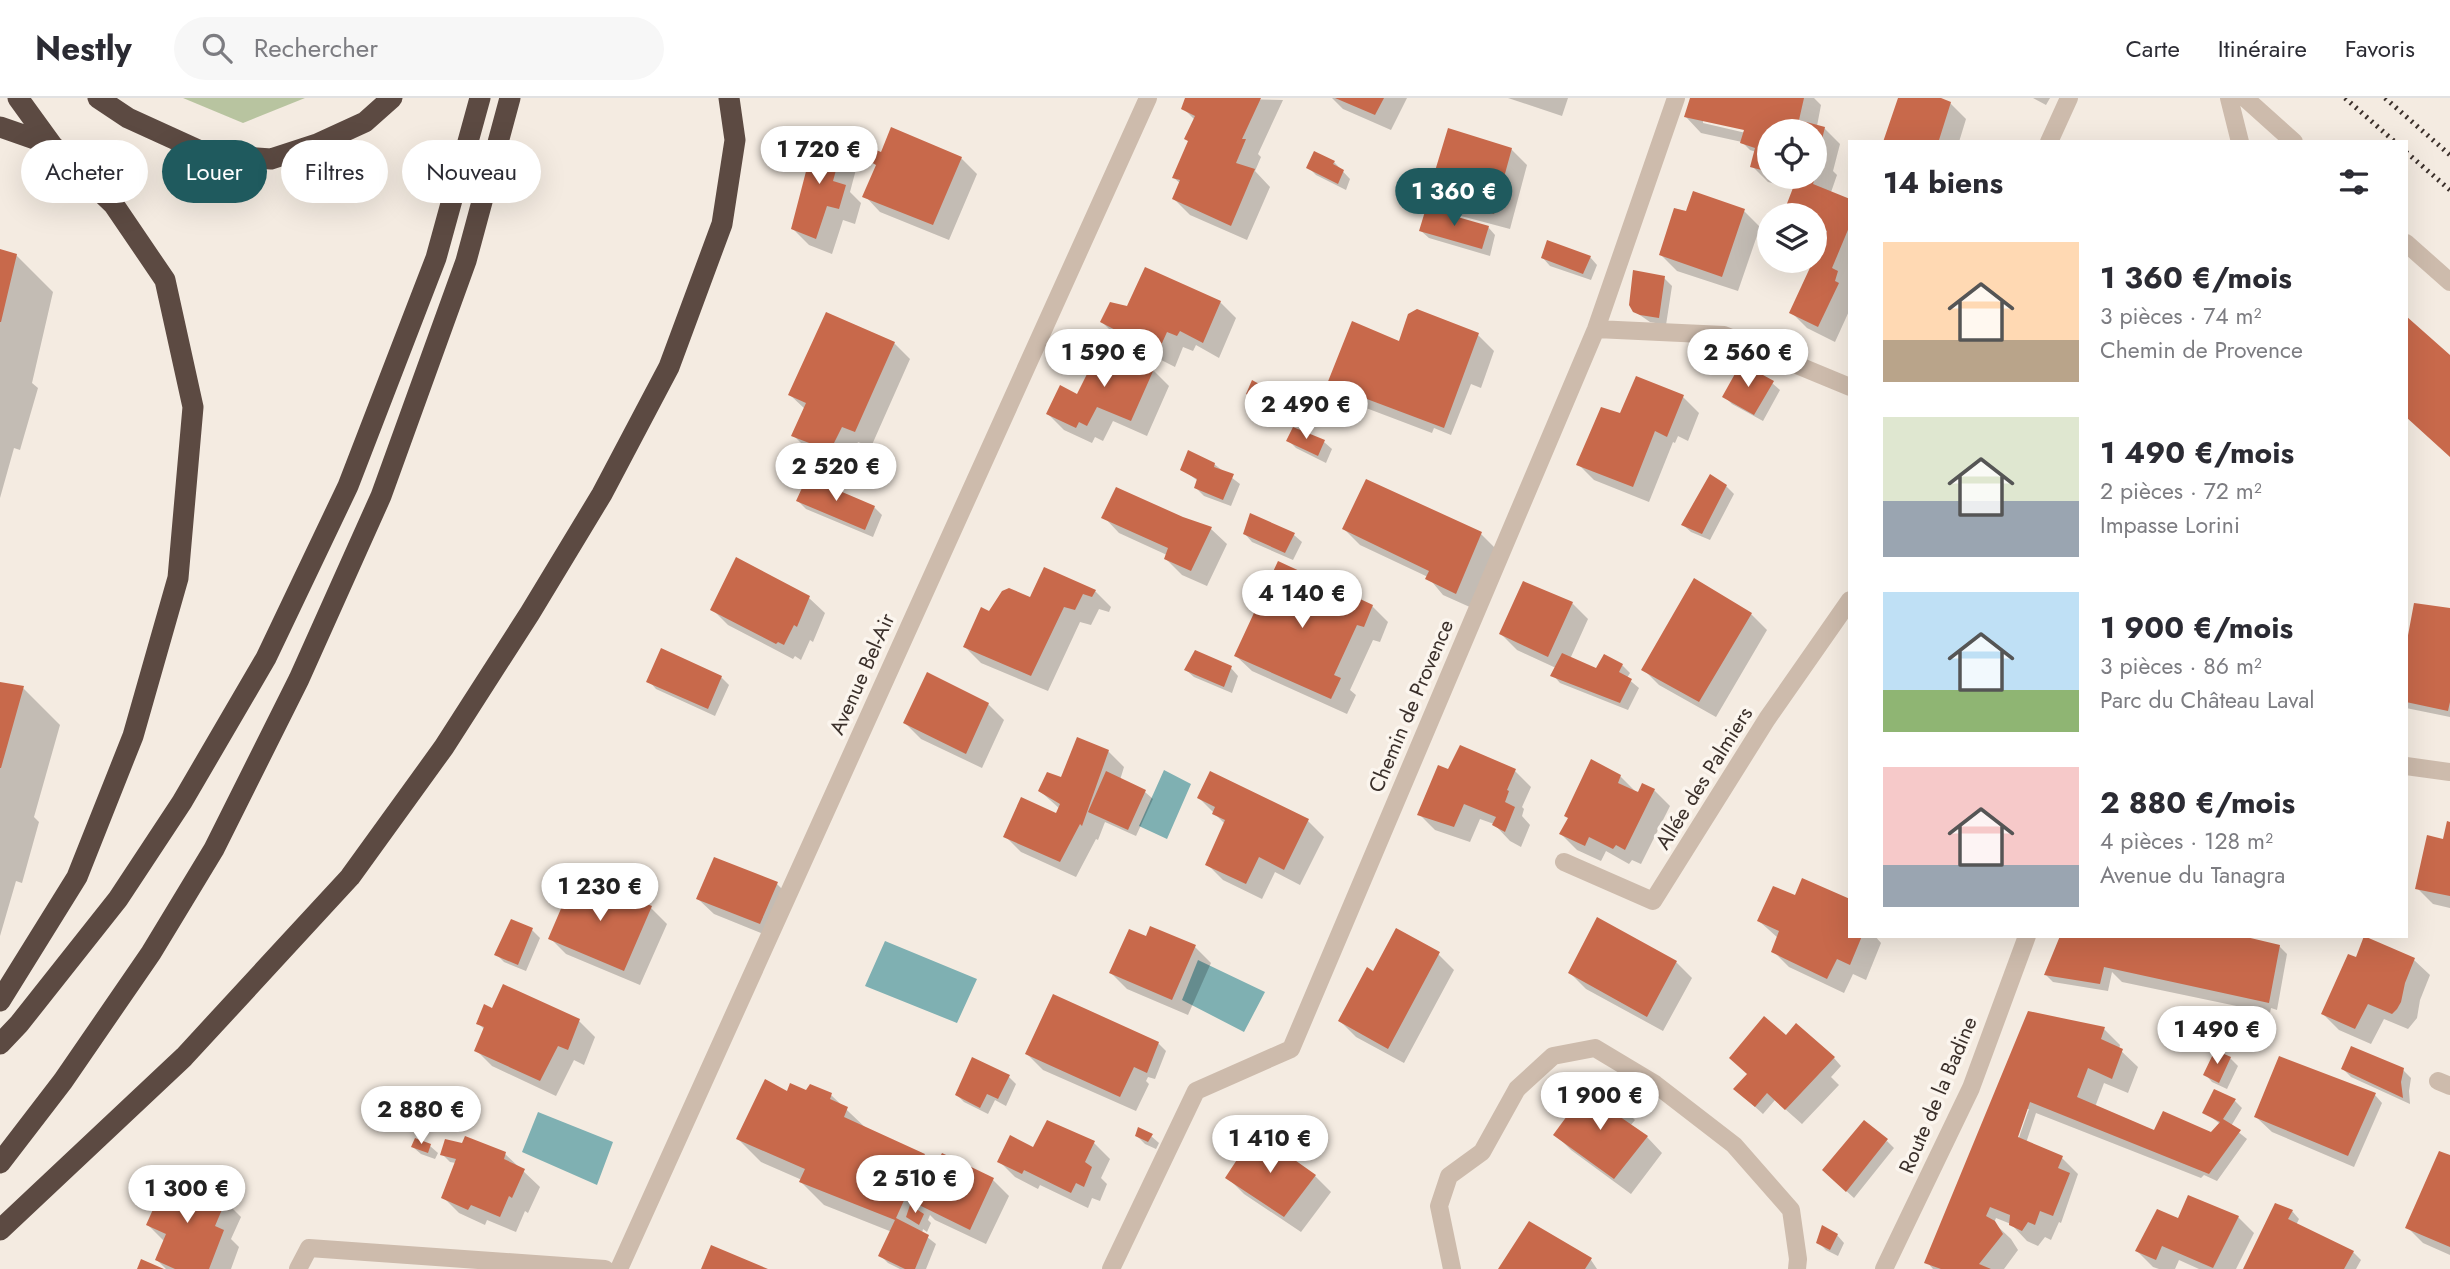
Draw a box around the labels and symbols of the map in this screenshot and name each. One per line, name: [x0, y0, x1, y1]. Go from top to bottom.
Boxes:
pin: 1 720 €: [754, 126, 884, 186]
pin: 1 360 €: [1389, 169, 1519, 228]
pin: 1 590 €: [1039, 330, 1169, 389]
pin: 2 560 €: [1683, 330, 1813, 389]
pin: 2 490 €: [1241, 382, 1371, 441]
pin: 2 520 €: [771, 444, 901, 503]
pin: 4 140 €: [1237, 570, 1367, 630]
street label: Avenue Bel-Air: [822, 608, 902, 739]
street label: Chemin de Provence: [1361, 615, 1461, 797]
street label: Allée des Palmiers: [1648, 701, 1760, 855]
pin: 1 230 €: [535, 864, 665, 923]
pin: 1 490 €: [2152, 1006, 2282, 1066]
street label: Route de la Badine: [1891, 1012, 1985, 1178]
pin: 1 900 €: [1535, 1072, 1665, 1132]
pin: 2 880 €: [356, 1086, 486, 1146]
pin: 1 410 €: [1205, 1116, 1335, 1175]
pin: 2 510 €: [850, 1156, 980, 1215]
pin: 1 300 €: [122, 1166, 252, 1225]

